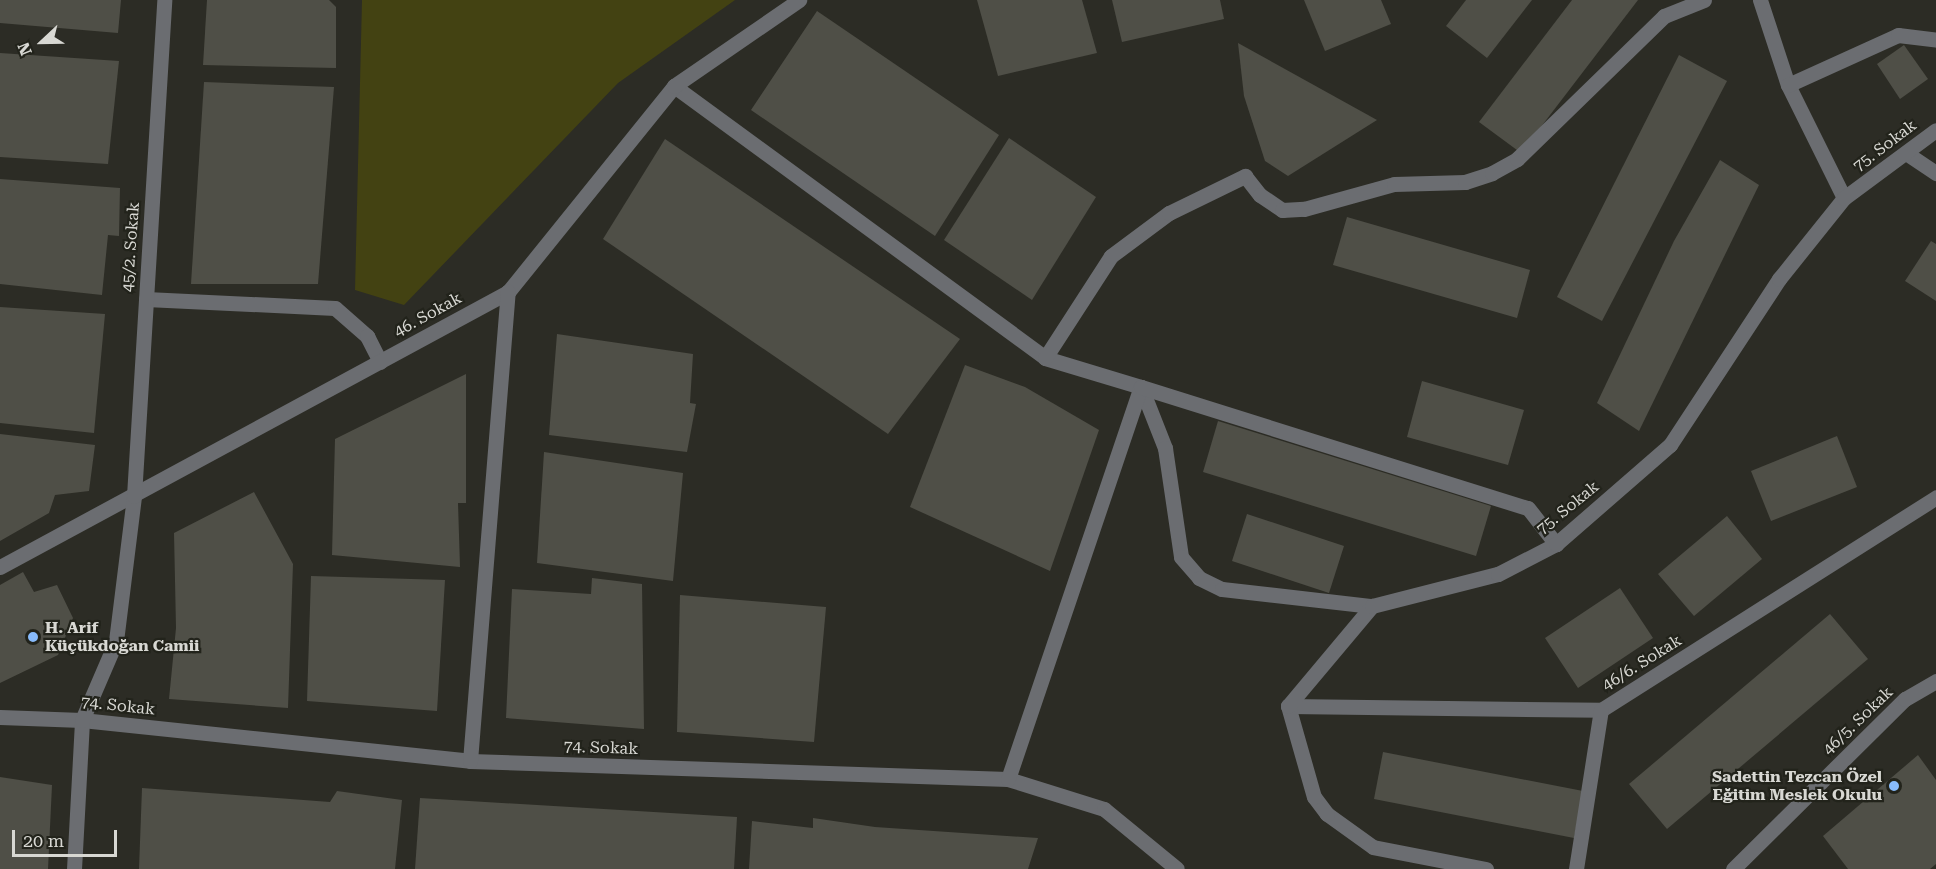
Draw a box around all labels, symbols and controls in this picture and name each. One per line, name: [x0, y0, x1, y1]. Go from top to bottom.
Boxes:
north arrow: [12, 12, 72, 72]
text: N: [14, 40, 36, 58]
street label: 75. Sokak: [1849, 116, 1921, 176]
street label: 45/2. Sokak: [118, 201, 144, 293]
street label: 46. Sokak: [391, 289, 465, 341]
street label: 75. Sokak: [1533, 477, 1603, 539]
place label: H. Arif Küçükdoğan Camii: [45, 618, 199, 656]
marker: H. Arif Küçükdoğan Camii: [26, 630, 40, 644]
street label: 46/6. Sokak: [1599, 631, 1685, 695]
street label: 46/5. Sokak: [1819, 683, 1897, 759]
street label: 74. Sokak: [80, 693, 156, 719]
street label: 74. Sokak: [563, 737, 639, 759]
place label: Sadettin Tezcan Özel Eğitim Meslek Okulu: [1712, 767, 1882, 805]
marker: Sadettin Tezcan Özel Eğitim Meslek Okulu: [1887, 779, 1901, 793]
scale bar: [15, 818, 120, 856]
text: 20 m: [23, 830, 64, 851]

